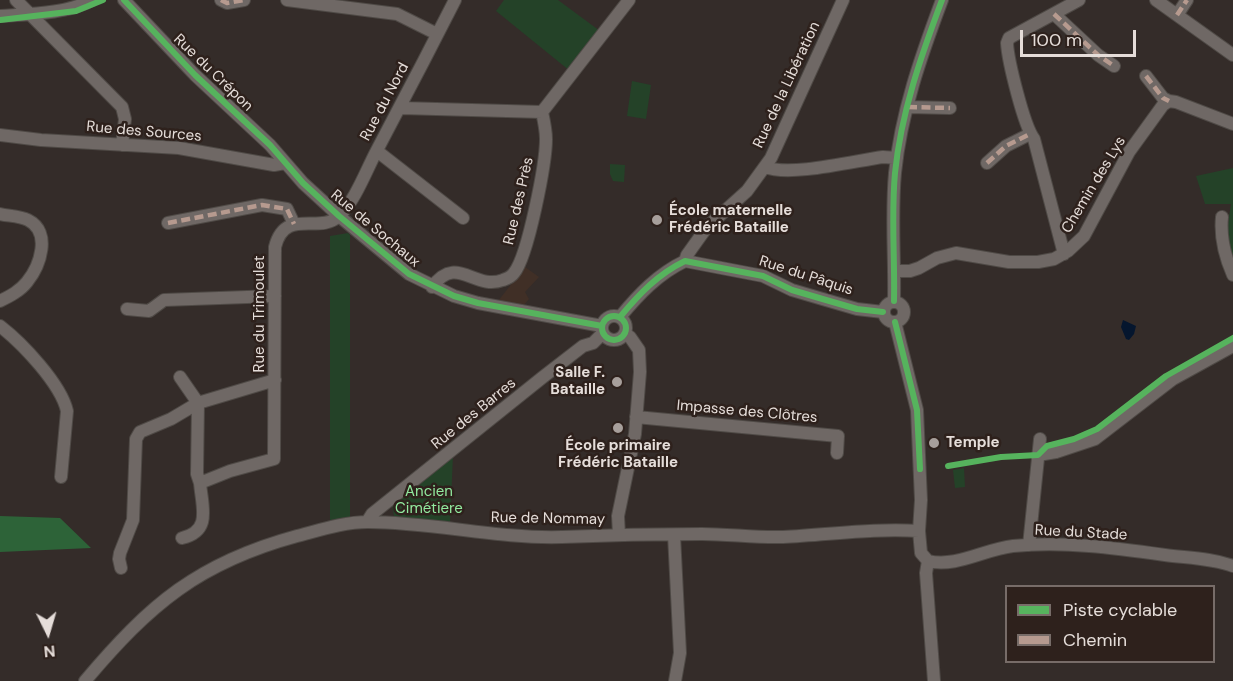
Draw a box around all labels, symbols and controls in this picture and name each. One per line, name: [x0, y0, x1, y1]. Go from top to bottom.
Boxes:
scale bar: [1023, 18, 1138, 56]
street label: Rue de la Libération: [750, 19, 824, 151]
text: 100 m: [1031, 28, 1082, 52]
street label: Rue du Crépon: [170, 31, 256, 115]
street label: Rue du Nord: [357, 60, 413, 144]
street label: Rue des Sources: [86, 118, 202, 146]
street label: Chemin des Lys: [1058, 134, 1130, 236]
street label: Rue des Près: [500, 155, 538, 247]
street label: Rue de Sochaux: [327, 186, 423, 272]
place label: École maternelle Frédéric Bataille: [669, 202, 792, 237]
marker: École maternelle Frédéric Bataille: [650, 213, 664, 227]
street label: Rue du Pâquis: [757, 252, 855, 300]
street label: Rue du Trimoulet: [251, 255, 269, 373]
place label: Salle F. Bataille: [550, 364, 605, 399]
street label: Rue des Barres: [428, 374, 520, 454]
marker: Salle F. Bataille: [610, 375, 624, 389]
street label: Impasse des Clôtres: [676, 397, 818, 427]
marker: École primaire Frédéric Bataille: [611, 421, 625, 435]
place label: Temple: [946, 434, 1000, 452]
marker: Temple: [927, 436, 941, 450]
place label: École primaire Frédéric Bataille: [558, 437, 678, 472]
park label: Ancien Cimétiere: [395, 483, 463, 518]
street label: Rue de Nommay: [491, 509, 605, 529]
street label: Rue du Stade: [1034, 522, 1128, 544]
legend: [1005, 585, 1215, 663]
text: Piste cyclable: [1063, 598, 1177, 622]
north arrow: [18, 603, 78, 663]
text: Chemin: [1063, 628, 1127, 652]
text: N: [43, 640, 56, 662]

